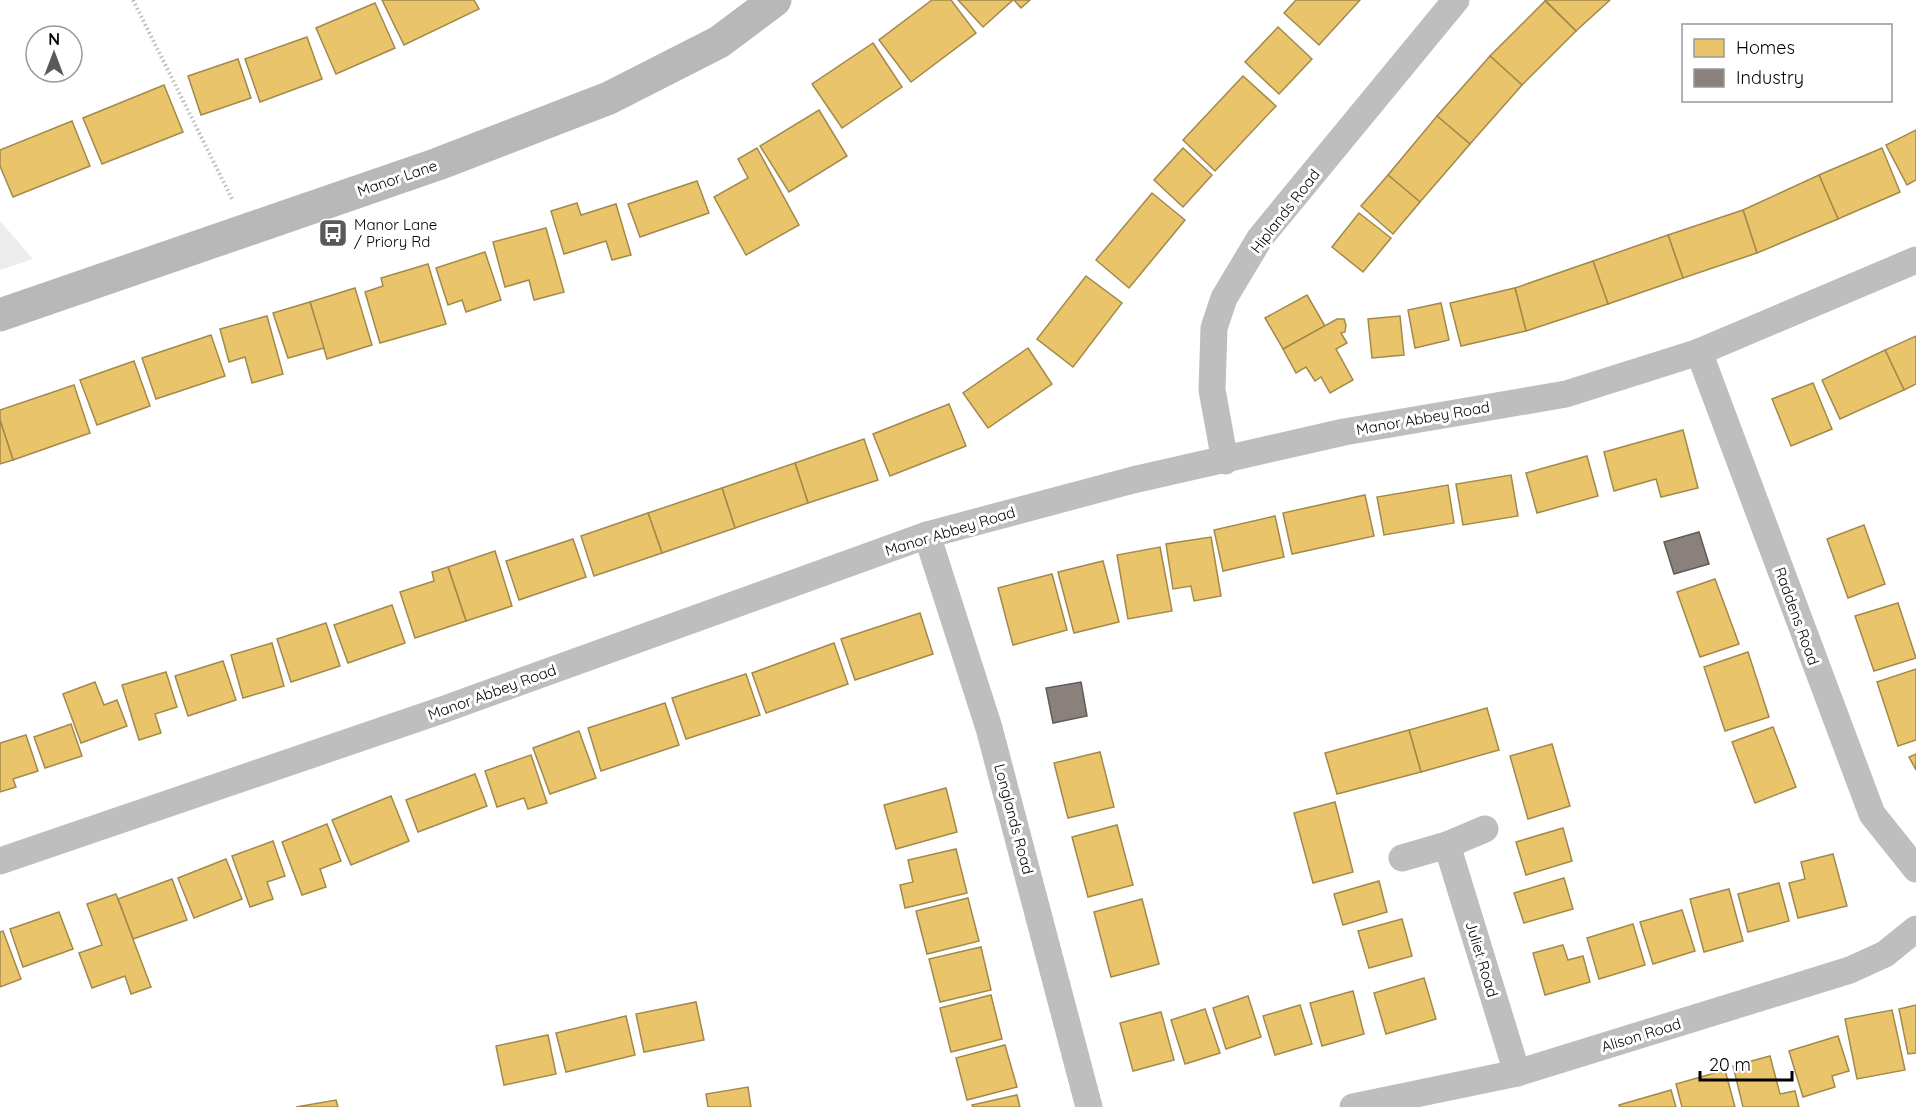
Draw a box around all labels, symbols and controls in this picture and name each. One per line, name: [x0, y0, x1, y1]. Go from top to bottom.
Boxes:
north arrow: [24, 24, 84, 84]
legend: [1682, 24, 1892, 102]
text: N: [48, 29, 60, 49]
text: Homes: [1736, 36, 1795, 59]
text: Industry: [1736, 66, 1804, 89]
street label: Manor Lane: [355, 155, 439, 201]
street label: Hiplands Road: [1246, 165, 1324, 257]
place label: Manor Lane / Priory Rd: [354, 215, 437, 251]
bus stop icon: Manor Lane / Priory Rd: [317, 217, 349, 249]
street label: Manor Abbey Road: [1355, 397, 1491, 439]
street label: Manor Abbey Road: [883, 502, 1017, 560]
street label: Raddens Road: [1770, 564, 1824, 668]
street label: Manor Abbey Road: [425, 660, 559, 724]
street label: Longlands Road: [990, 762, 1038, 876]
street label: Juliet Road: [1461, 919, 1503, 999]
street label: Alison Road: [1599, 1014, 1683, 1056]
scale bar: [1700, 1044, 1792, 1082]
text: 20 m: [1709, 1053, 1751, 1076]

